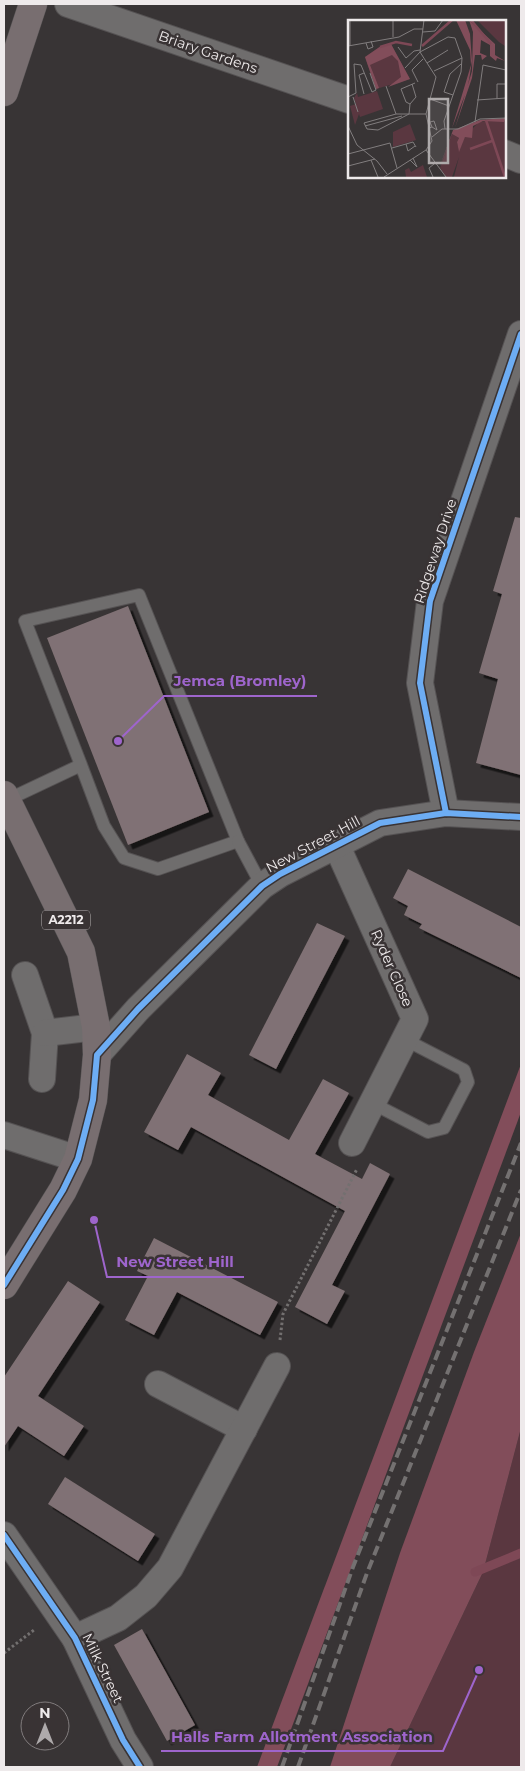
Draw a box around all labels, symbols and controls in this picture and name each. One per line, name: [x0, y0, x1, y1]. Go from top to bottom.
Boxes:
inset map: [348, 20, 505, 178]
street label: Briary Gardens: [156, 27, 260, 77]
street label: Ridgeway Drive: [410, 496, 460, 606]
callout: Jemca (Bromley): [164, 666, 317, 696]
text: Jemca (Bromley): [173, 671, 306, 690]
street label: New Street Hill: [263, 812, 363, 876]
road number: A2212: [42, 910, 90, 930]
street label: Ryder Close: [367, 927, 417, 1009]
callout: New Street Hill: [107, 1247, 244, 1277]
text: New Street Hill: [116, 1252, 234, 1271]
street label: Milk Street: [78, 1630, 128, 1706]
north arrow: [20, 1701, 70, 1751]
text: N: [39, 1704, 51, 1722]
callout: Halls Farm Allotment Association: [161, 1721, 443, 1751]
text: Halls Farm Allotment Association: [171, 1727, 433, 1746]

